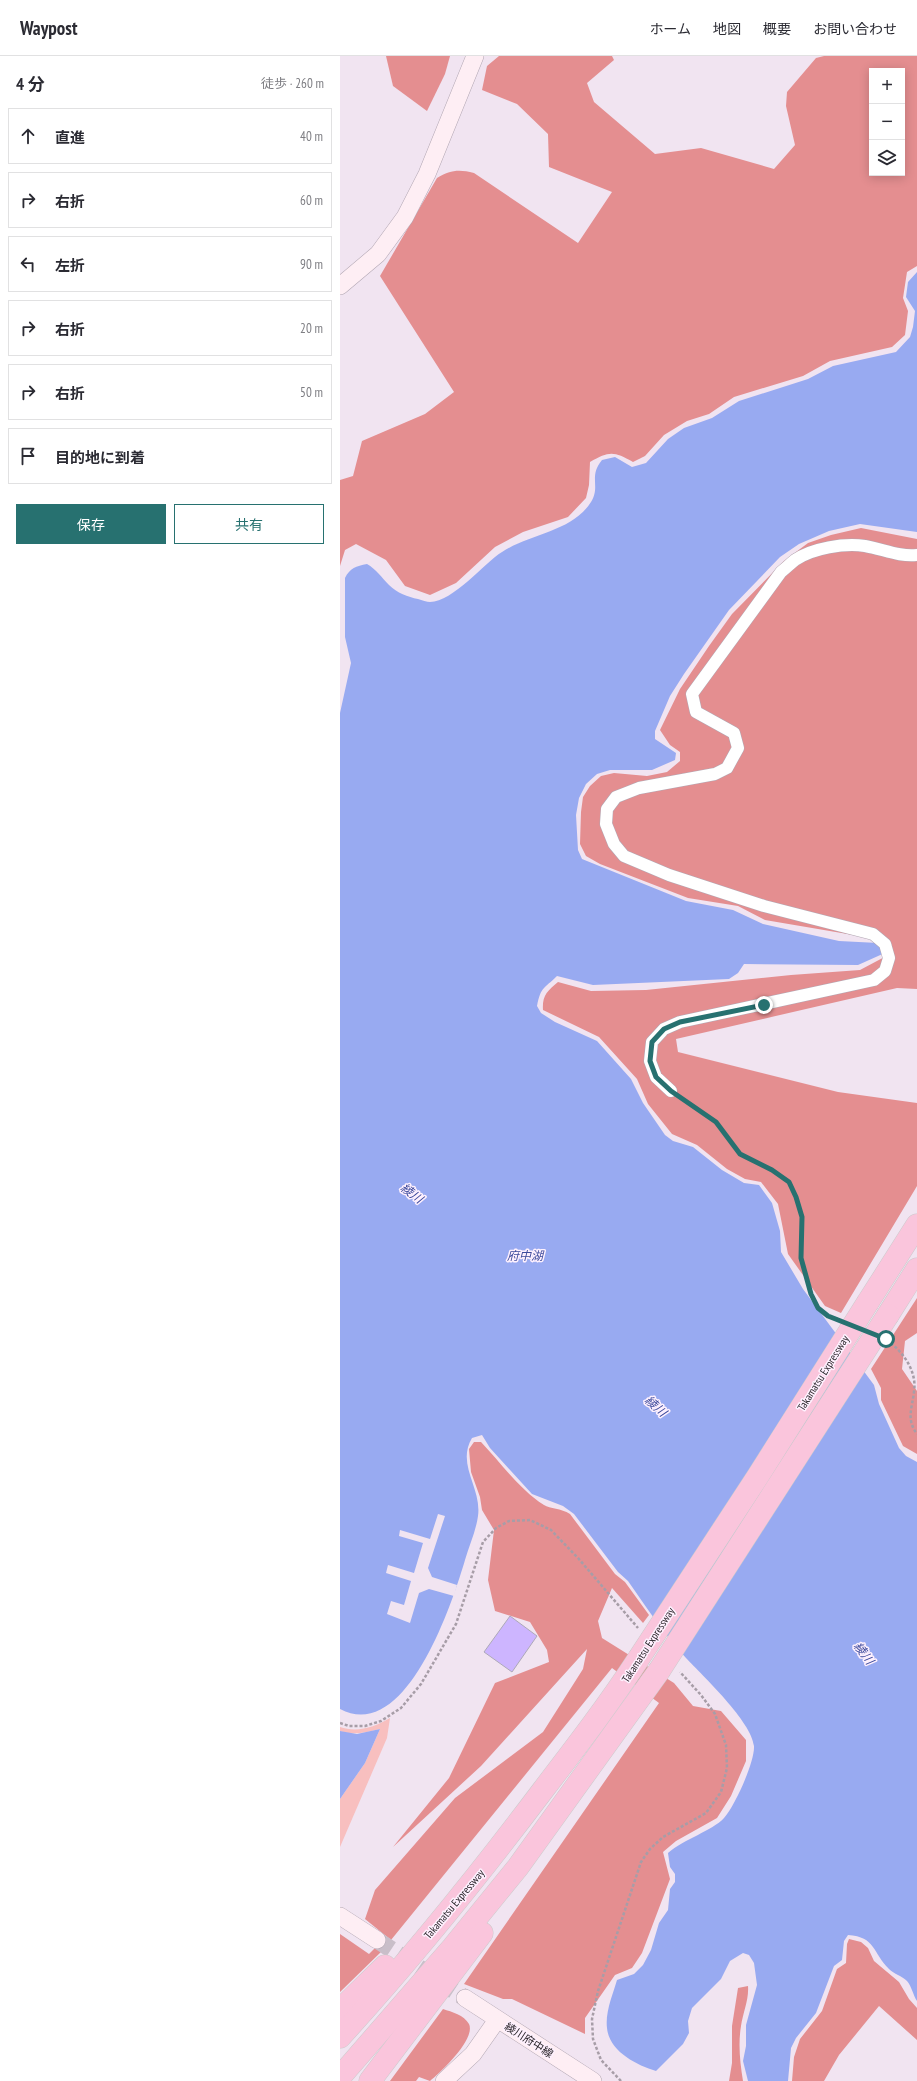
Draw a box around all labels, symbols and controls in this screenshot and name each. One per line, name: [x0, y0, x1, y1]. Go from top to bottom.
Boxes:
text: Waypost: [20, 16, 77, 40]
text: ホーム: [649, 20, 691, 38]
text: 地図: [713, 20, 741, 38]
text: 概要: [763, 20, 791, 38]
text: お問い合わせ: [813, 20, 897, 38]
map controls: [869, 68, 905, 176]
button: +: [869, 68, 905, 104]
text: 4 分: [16, 73, 45, 95]
text: 徒歩 · 260 m: [261, 75, 324, 92]
button: −: [869, 104, 905, 140]
icon: ahead: [17, 125, 39, 147]
text: 直進: [55, 128, 85, 147]
text: 40 m: [300, 128, 323, 145]
button: layers: [869, 140, 905, 176]
icon: right: [17, 189, 39, 211]
text: 右折: [55, 192, 85, 211]
text: 60 m: [300, 192, 323, 209]
icon: left: [17, 253, 39, 275]
text: 左折: [55, 256, 85, 275]
text: 90 m: [300, 256, 323, 273]
icon: right: [17, 317, 39, 339]
text: 右折: [55, 320, 85, 339]
text: 20 m: [300, 320, 323, 337]
icon: right: [17, 381, 39, 403]
text: 右折: [55, 384, 85, 403]
text: 50 m: [300, 384, 323, 401]
icon: arrive: [17, 445, 39, 467]
text: 目的地に到着: [55, 448, 145, 467]
button: 保存: [16, 504, 166, 544]
button: 共有: [174, 504, 324, 544]
route end: [755, 996, 773, 1014]
water label: 綾川: [398, 1180, 428, 1207]
water label: 府中湖: [507, 1248, 545, 1263]
route start: [877, 1330, 895, 1348]
street label: Takamatsu Expressway: [794, 1332, 852, 1413]
water label: 綾川: [642, 1392, 671, 1421]
street label: Takamatsu Expressway: [619, 1604, 678, 1685]
water label: 綾川: [851, 1639, 878, 1669]
street label: Takamatsu Expressway: [421, 1866, 488, 1942]
street label: 綾川府中線: [502, 2019, 556, 2061]

